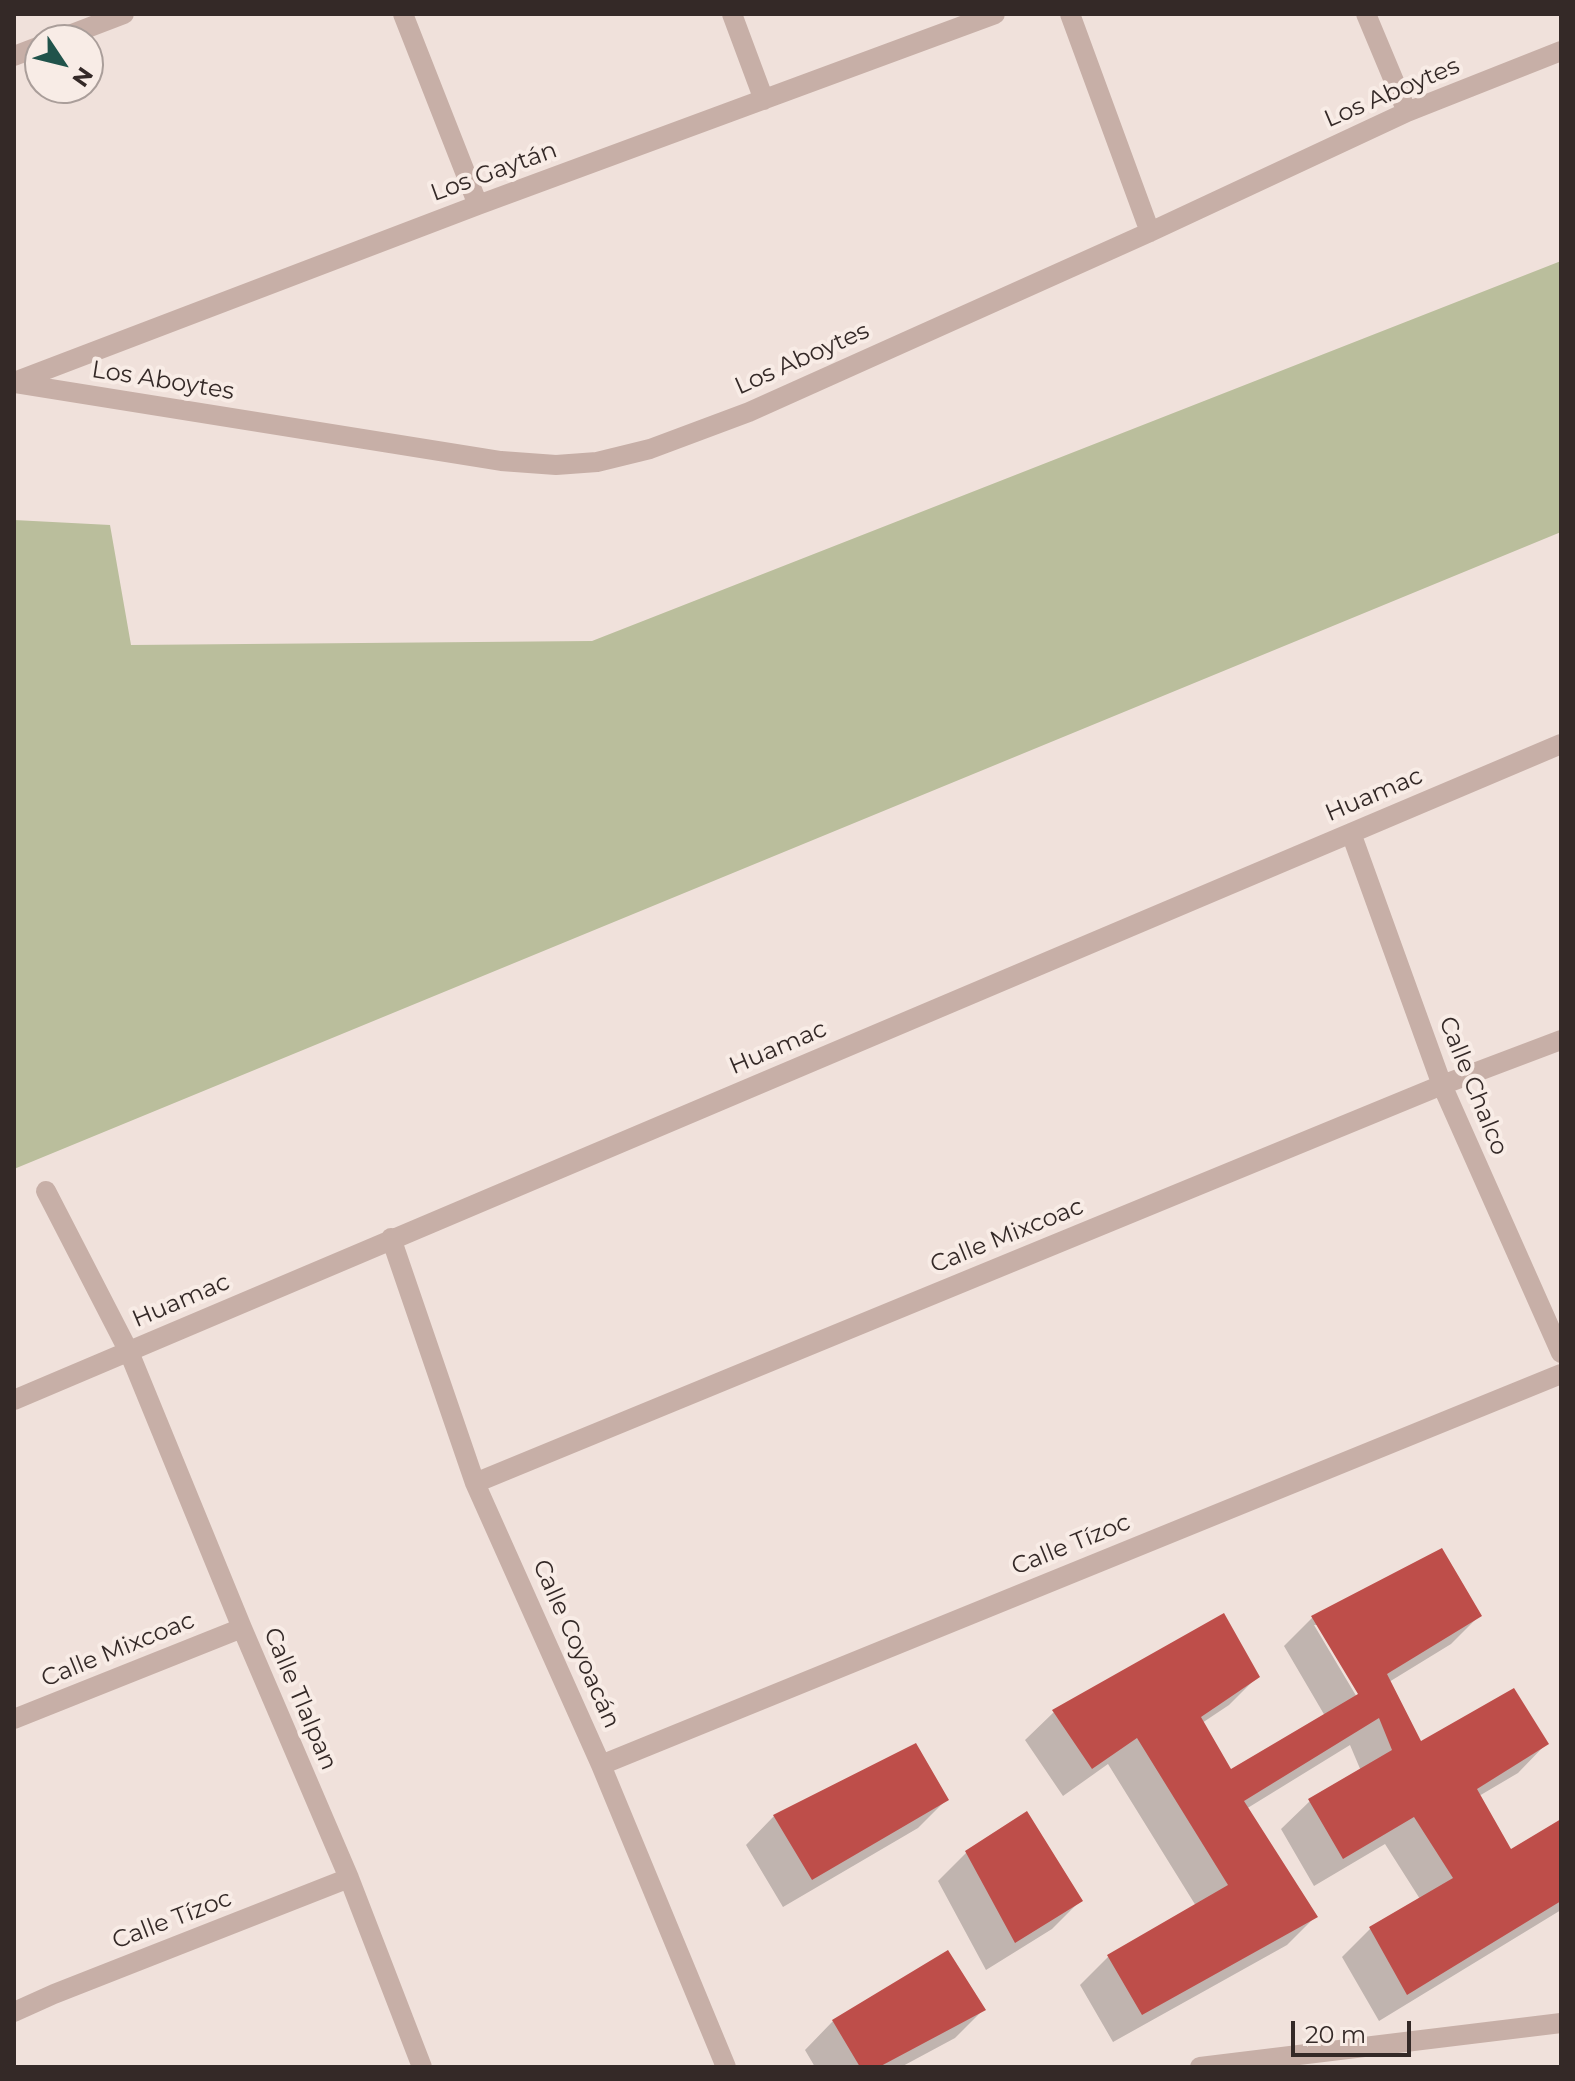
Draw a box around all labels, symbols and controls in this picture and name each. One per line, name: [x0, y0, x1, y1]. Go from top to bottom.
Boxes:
north arrow: [24, 24, 104, 104]
street label: Los Aboytes: [1320, 52, 1464, 134]
text: N: [66, 62, 99, 92]
street label: Los Gaytán: [427, 136, 561, 208]
street label: Los Aboytes: [730, 317, 874, 401]
street label: Los Aboytes: [90, 356, 236, 406]
street label: Huamac: [1321, 762, 1427, 828]
street label: Calle Chalco: [1432, 1013, 1514, 1159]
street label: Huamac: [725, 1015, 831, 1081]
street label: Calle Mixcoac: [926, 1192, 1088, 1280]
street label: Huamac: [128, 1268, 234, 1334]
street label: Calle Tízoc: [1007, 1508, 1135, 1582]
street label: Calle Coyoacán: [526, 1555, 626, 1733]
street label: Calle Mixcoac: [37, 1606, 199, 1694]
street label: Calle Tlalpan: [257, 1623, 343, 1775]
street label: Calle Tízoc: [108, 1884, 236, 1956]
scale bar: [1295, 2005, 1415, 2055]
text: 20 m: [1305, 2020, 1366, 2049]

